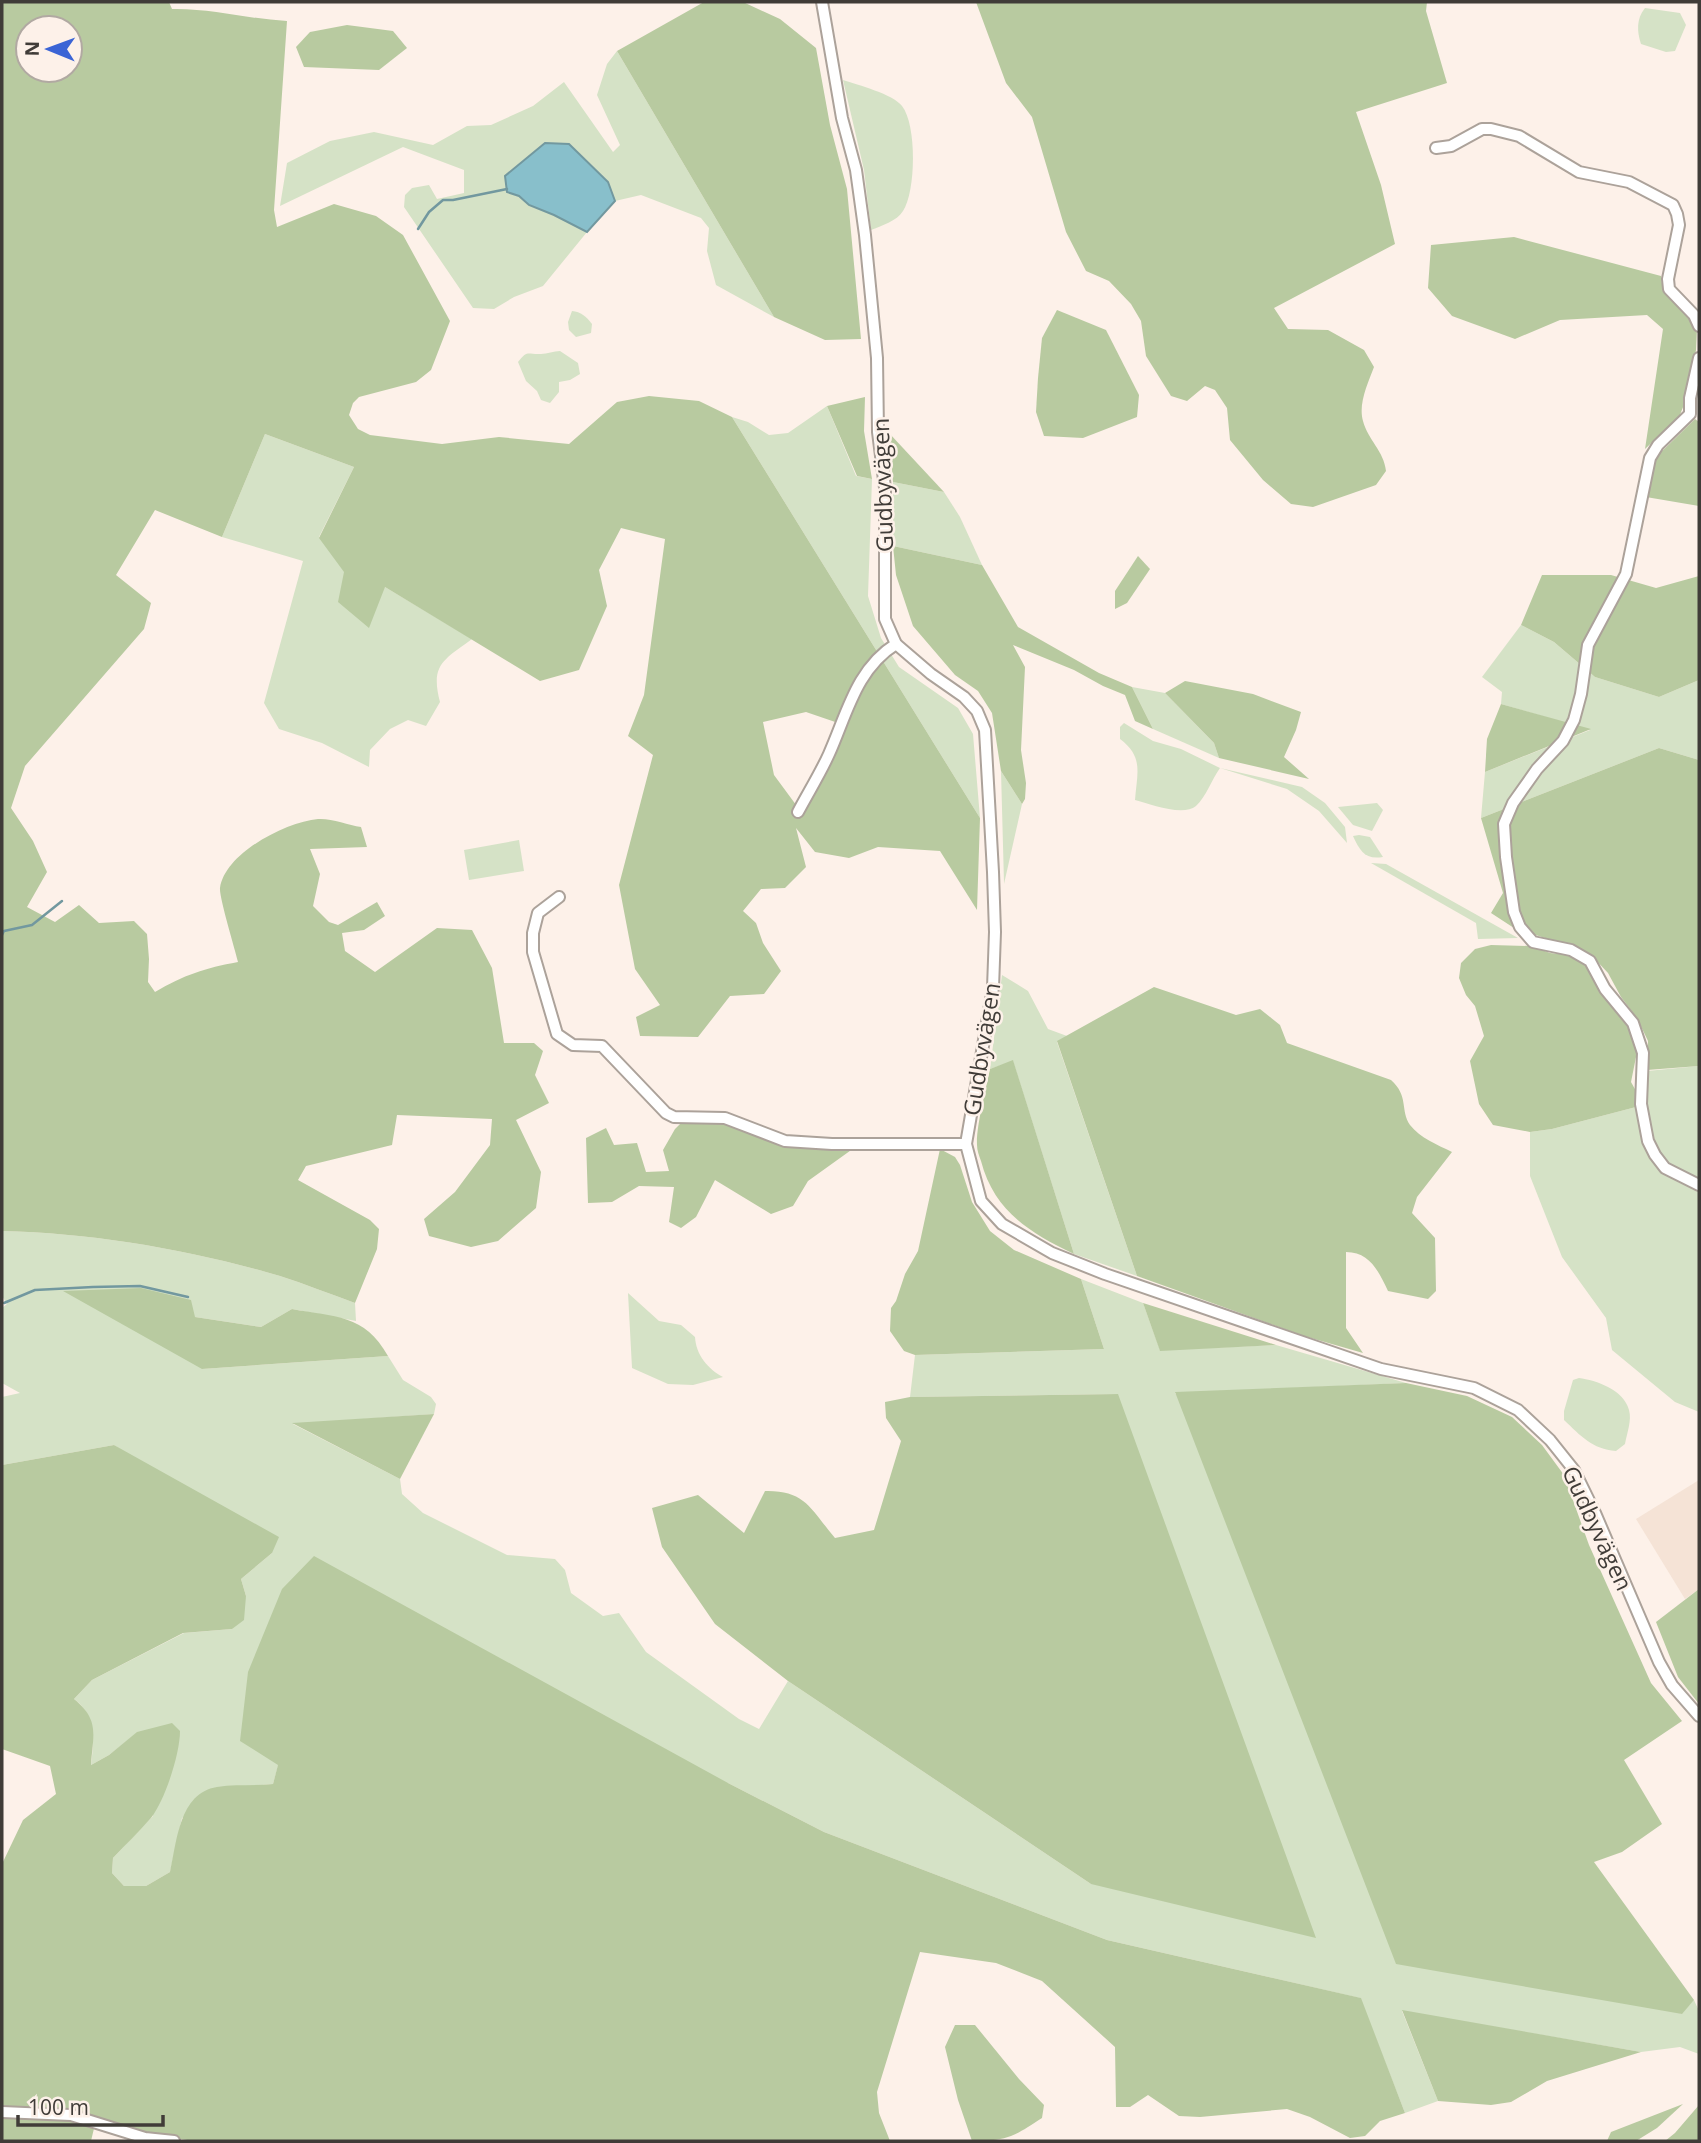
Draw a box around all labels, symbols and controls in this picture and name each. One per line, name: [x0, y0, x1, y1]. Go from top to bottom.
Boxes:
north arrow: [14, 14, 84, 84]
text: N: [19, 41, 45, 57]
street label: Gudbyvägen: [864, 417, 900, 553]
street label: Gudbyvägen: [955, 980, 1007, 1118]
street label: Gudbyvägen: [1555, 1460, 1641, 1596]
scale bar: [18, 2084, 163, 2128]
text: 100 m: [28, 2093, 89, 2121]

